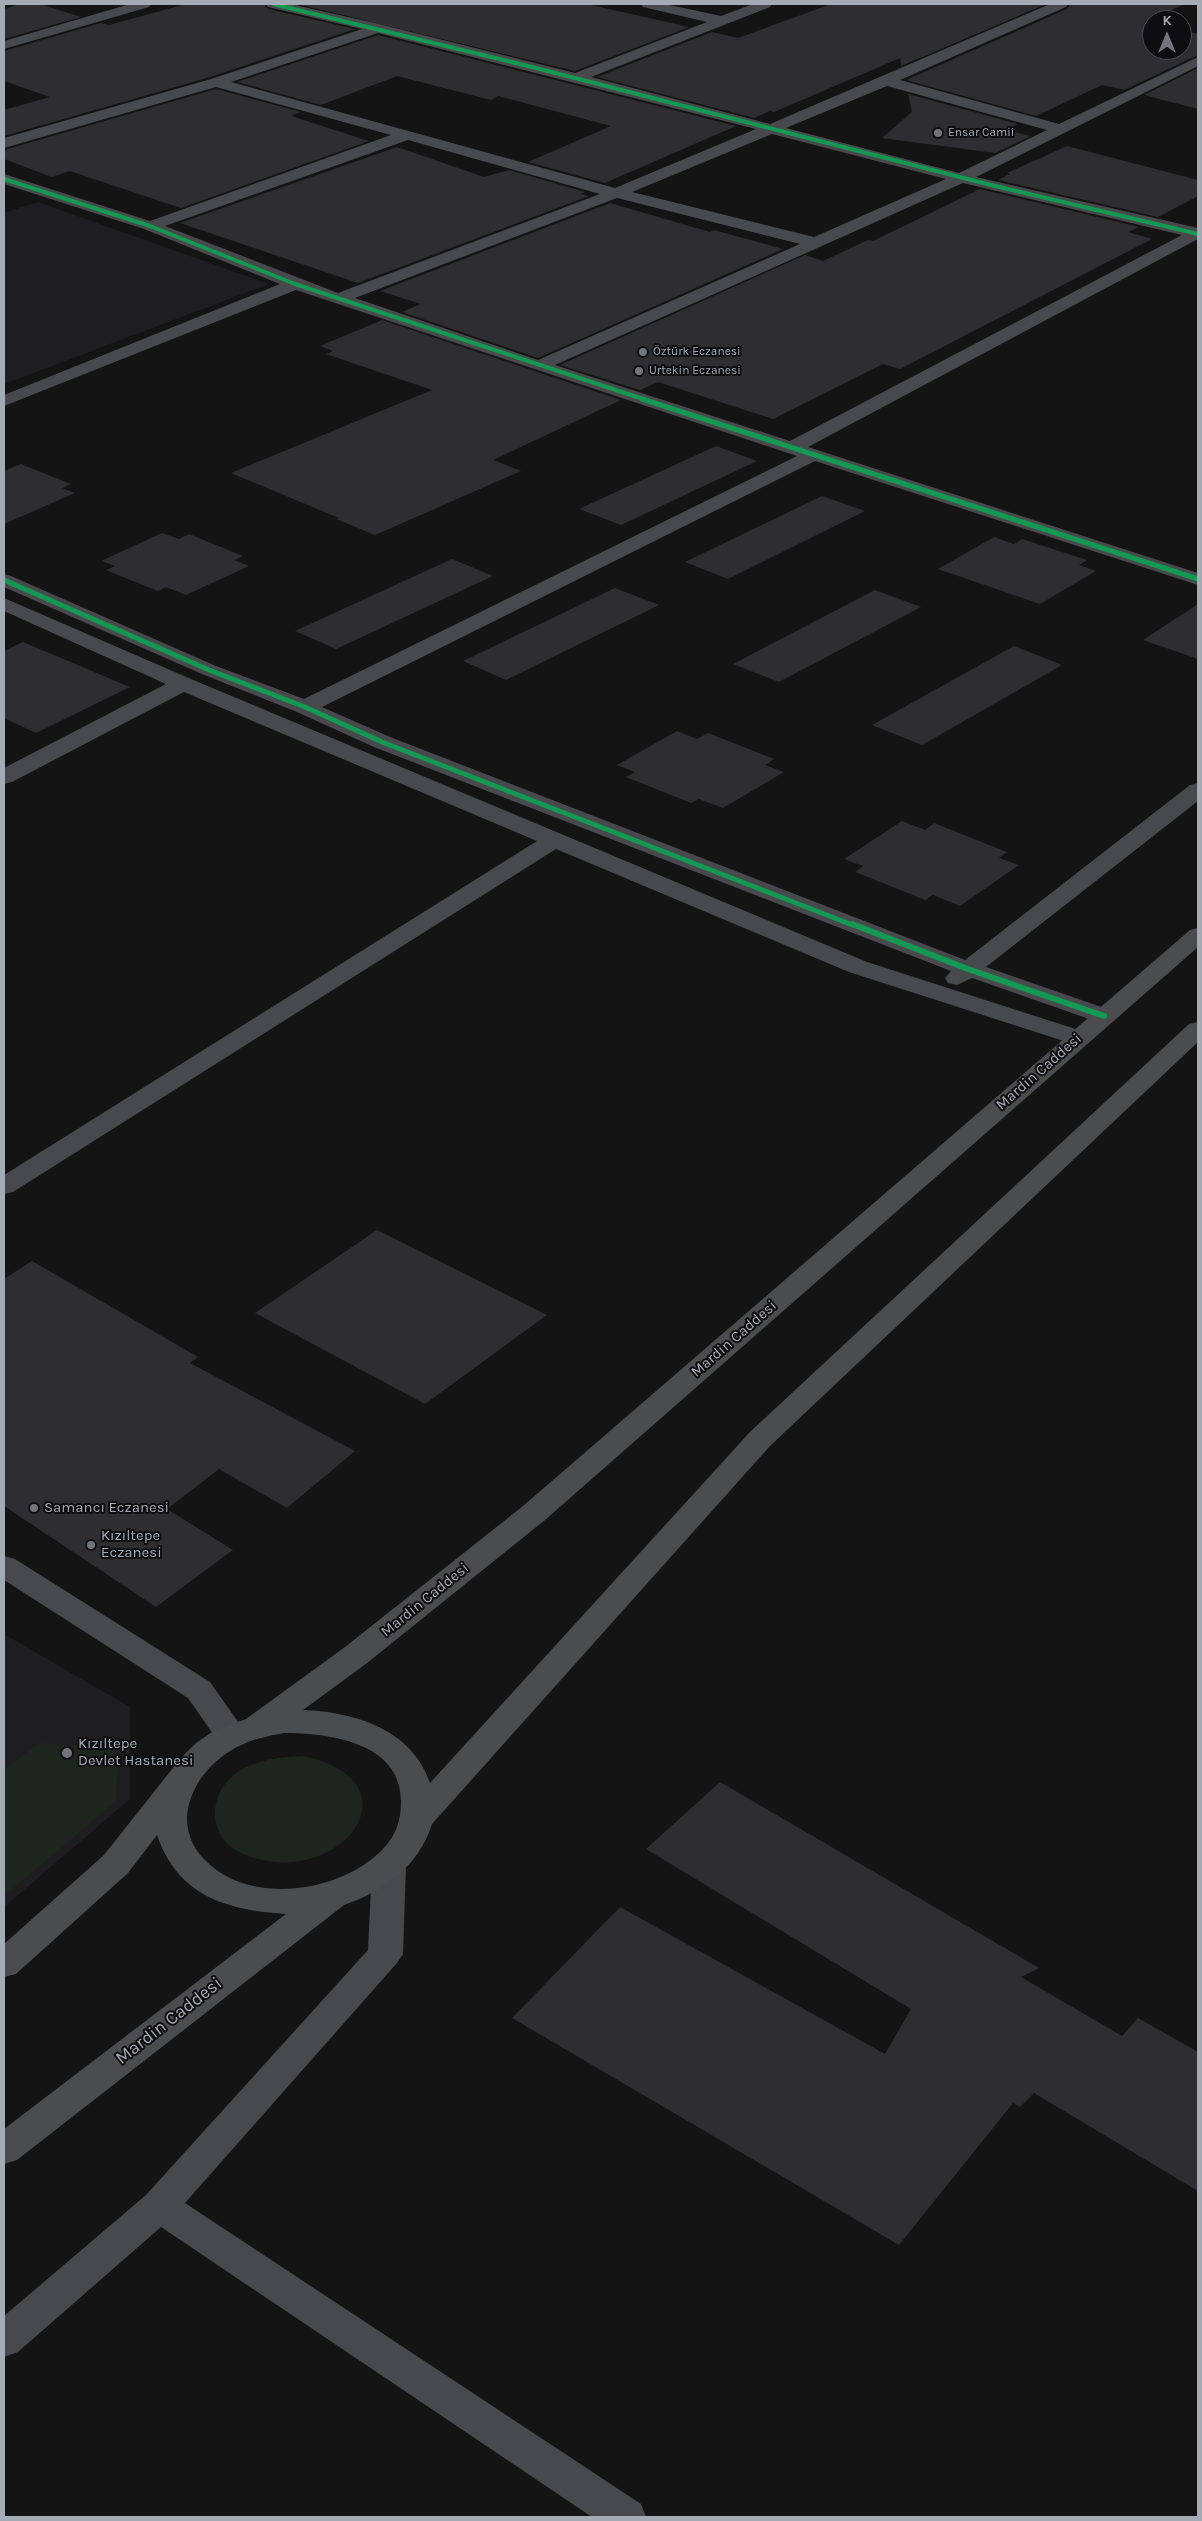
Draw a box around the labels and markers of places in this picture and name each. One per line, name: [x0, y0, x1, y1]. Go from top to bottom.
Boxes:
place label: Ensar Camii: [948, 126, 1014, 140]
marker: Ensar Camii: [932, 127, 944, 139]
place label: Öztürk Eczanesi: [653, 345, 741, 359]
marker: Öztürk Eczanesi: [637, 346, 649, 358]
place label: Urtekin Eczanesi: [649, 364, 741, 378]
marker: Urtekin Eczanesi: [633, 365, 645, 377]
place label: Samancı Eczanesi: [44, 1499, 169, 1517]
marker: Samancı Eczanesi: [28, 1502, 40, 1514]
place label: Kızıltepe Eczanesi: [101, 1527, 162, 1562]
marker: Kızıltepe Eczanesi: [85, 1539, 97, 1551]
place label: Kızıltepe Devlet Hastanesi: [78, 1735, 193, 1770]
marker: Kızıltepe Devlet Hastanesi: [60, 1746, 74, 1760]

